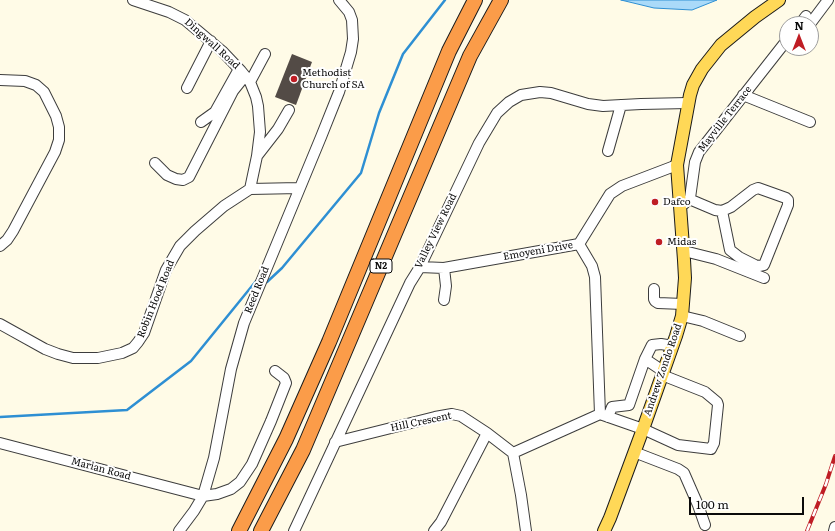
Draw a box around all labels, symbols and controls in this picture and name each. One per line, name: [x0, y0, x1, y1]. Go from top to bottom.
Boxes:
street label: Dingwall Road: [182, 16, 242, 72]
north arrow: [779, 16, 819, 56]
text: N: [794, 17, 804, 33]
place label: Methodist Church of SA: [302, 67, 365, 90]
marker: Methodist Church of SA: [289, 74, 299, 84]
street label: Mayville Terrace: [696, 84, 754, 154]
street label: Valley View Road: [413, 192, 459, 270]
place label: Dafco: [663, 196, 691, 208]
marker: Dafco: [650, 197, 660, 207]
place label: Midas: [667, 236, 696, 248]
marker: Midas: [654, 237, 664, 247]
street label: Emoyeni Drive: [502, 239, 574, 263]
street label: Robin Hood Road: [135, 258, 177, 340]
road number: N2: [370, 259, 392, 273]
street label: Reed Road: [242, 265, 272, 315]
street label: Andrew Zondo Road: [642, 322, 684, 418]
street label: Hill Crescent: [389, 410, 453, 434]
street label: Marian Road: [70, 455, 132, 483]
scale bar: [691, 489, 806, 515]
text: 100 m: [696, 495, 729, 513]

